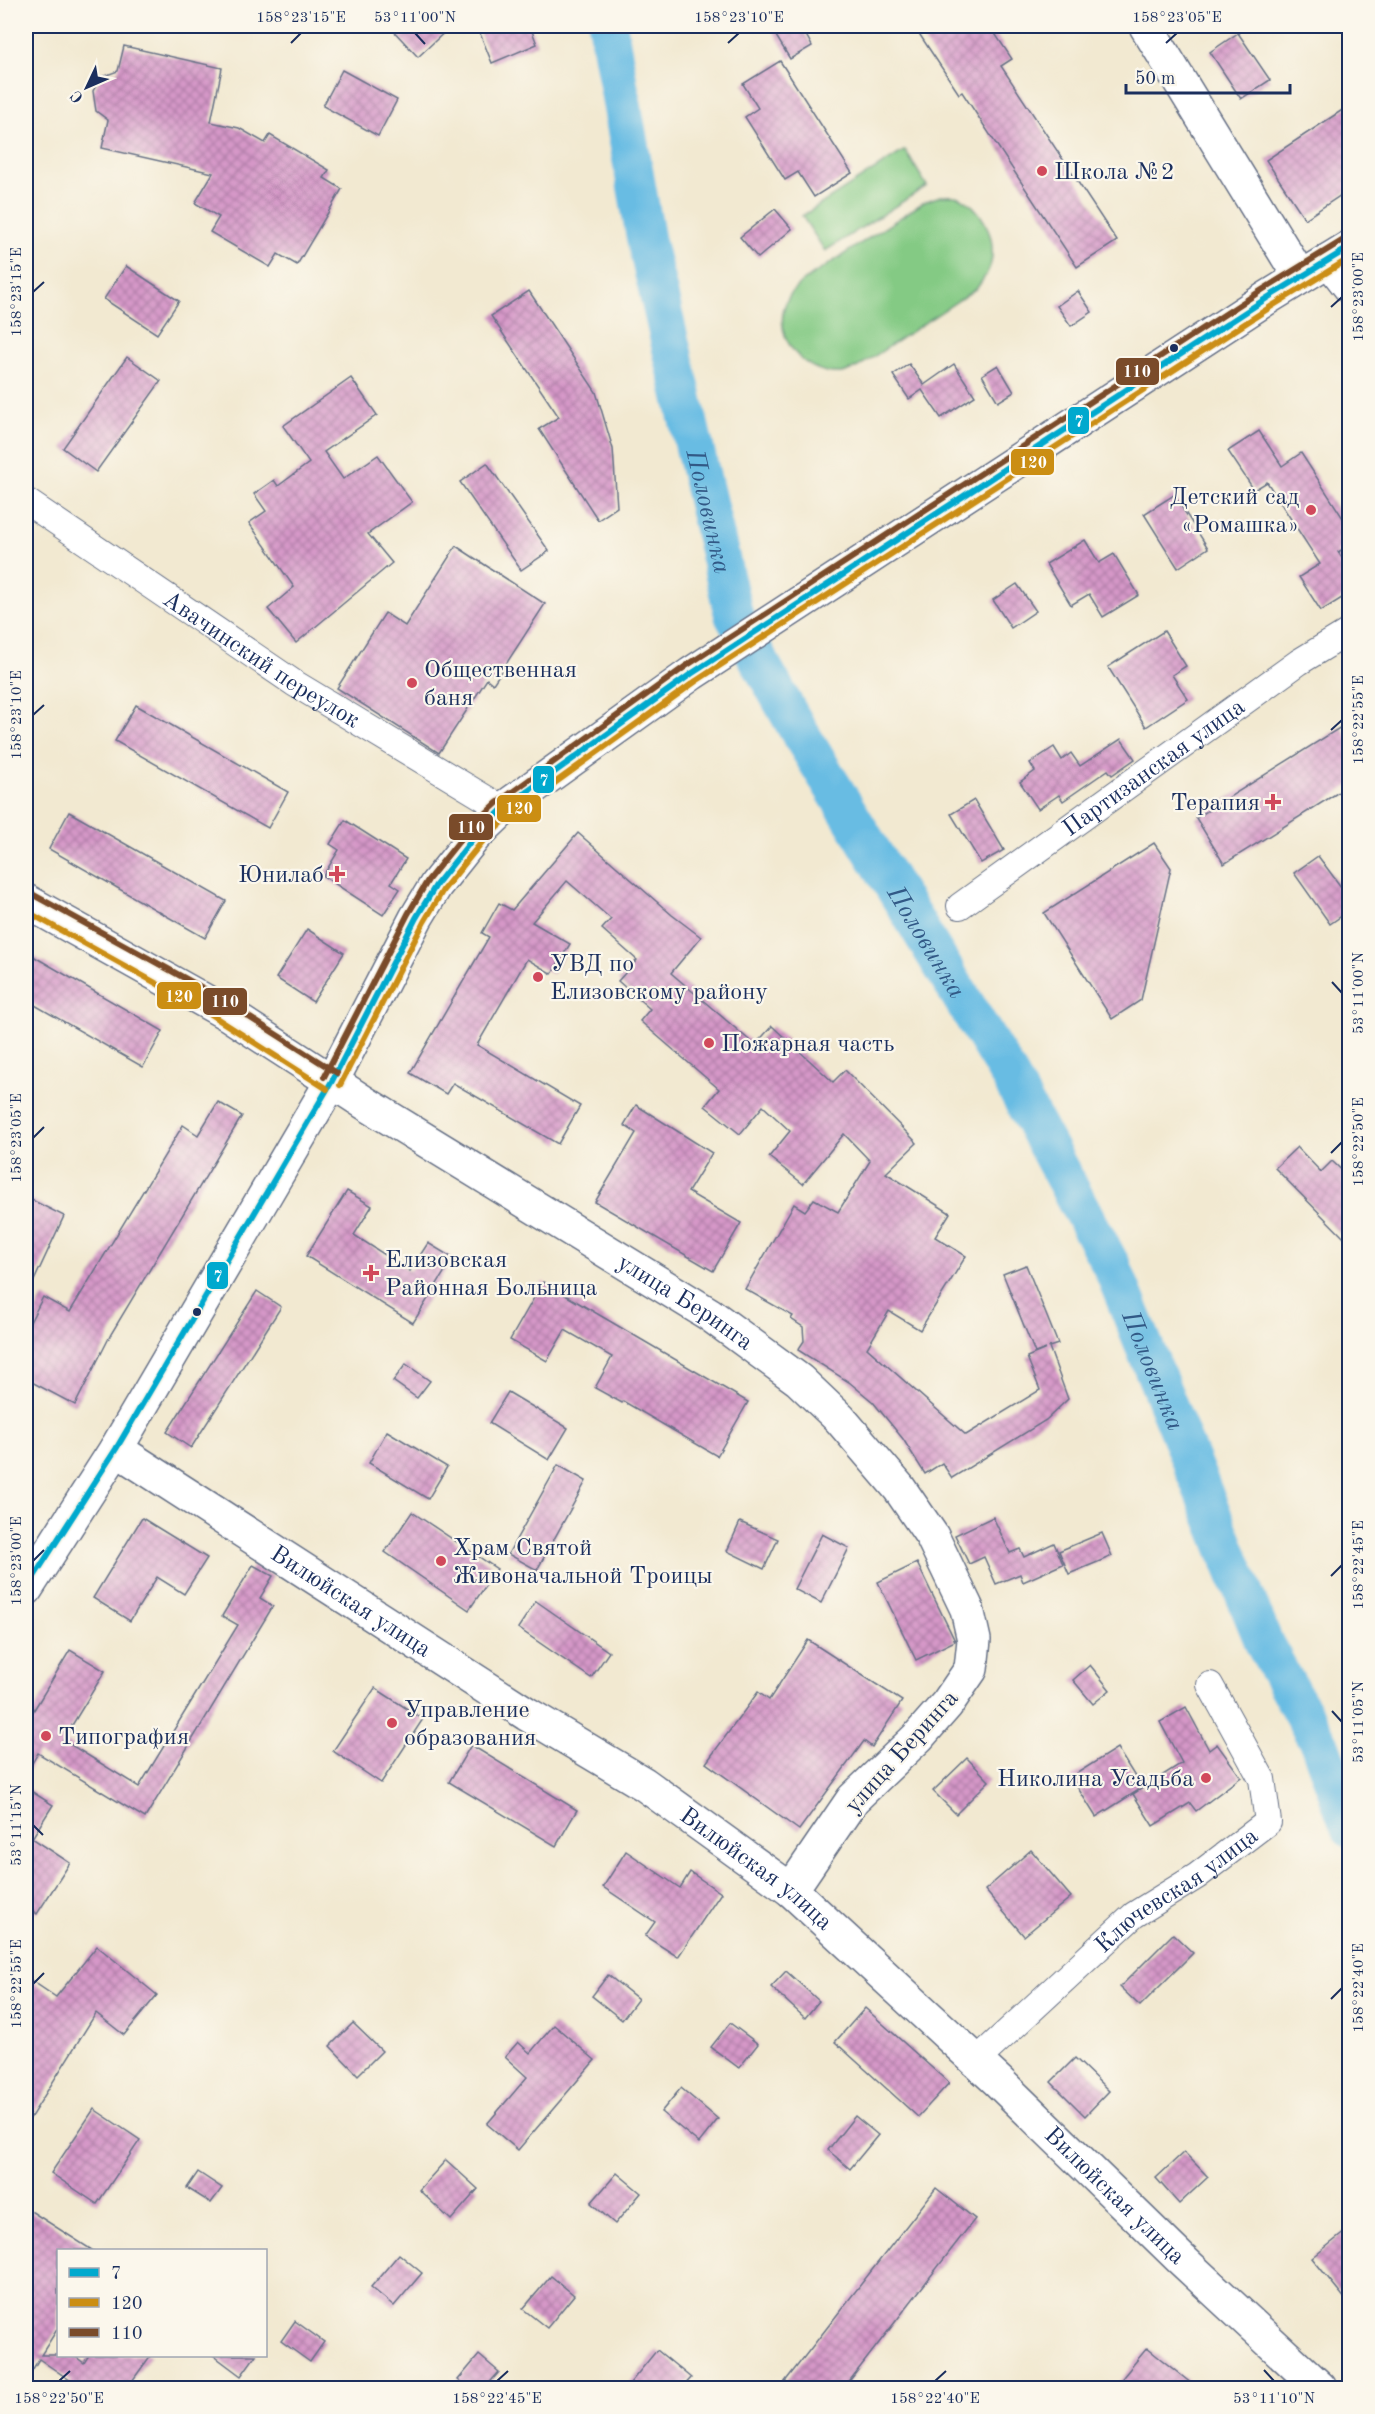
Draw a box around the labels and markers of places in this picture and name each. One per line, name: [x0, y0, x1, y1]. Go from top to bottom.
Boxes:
place label: Школа №2: [1054, 161, 1175, 185]
marker: Школа №2: [1035, 164, 1049, 178]
unlabelled marker: [1168, 342, 1180, 354]
place label: Детский сад «Ромашка»: [1170, 486, 1299, 538]
marker: Детский сад «Ромашка»: [1304, 503, 1318, 517]
place label: Общественная баня: [424, 659, 577, 711]
marker: Общественная баня: [405, 676, 419, 690]
place label: Терапия: [1171, 792, 1260, 816]
marker: Терапия: [1264, 793, 1282, 811]
place label: Юнилаб: [238, 864, 324, 888]
marker: Юнилаб: [328, 865, 346, 883]
place label: УВД по Елизовскому району: [550, 953, 768, 1005]
marker: УВД по Елизовскому району: [531, 970, 545, 984]
place label: Пожарная часть: [721, 1033, 894, 1057]
marker: Пожарная часть: [702, 1036, 716, 1050]
place label: Елизовская Районная Больница: [385, 1249, 597, 1301]
marker: Елизовская Районная Больница: [362, 1264, 380, 1282]
unlabelled marker: [191, 1306, 203, 1318]
place label: Храм Святой Живоначальной Троицы: [453, 1537, 713, 1589]
marker: Храм Святой Живоначальной Троицы: [434, 1554, 448, 1568]
place label: Управление образования: [404, 1699, 536, 1751]
marker: Управление образования: [385, 1716, 399, 1730]
place label: Типография: [58, 1726, 189, 1750]
marker: Типография: [39, 1729, 53, 1743]
place label: Николина Усадьба: [997, 1768, 1194, 1792]
marker: Николина Усадьба: [1199, 1771, 1213, 1785]

